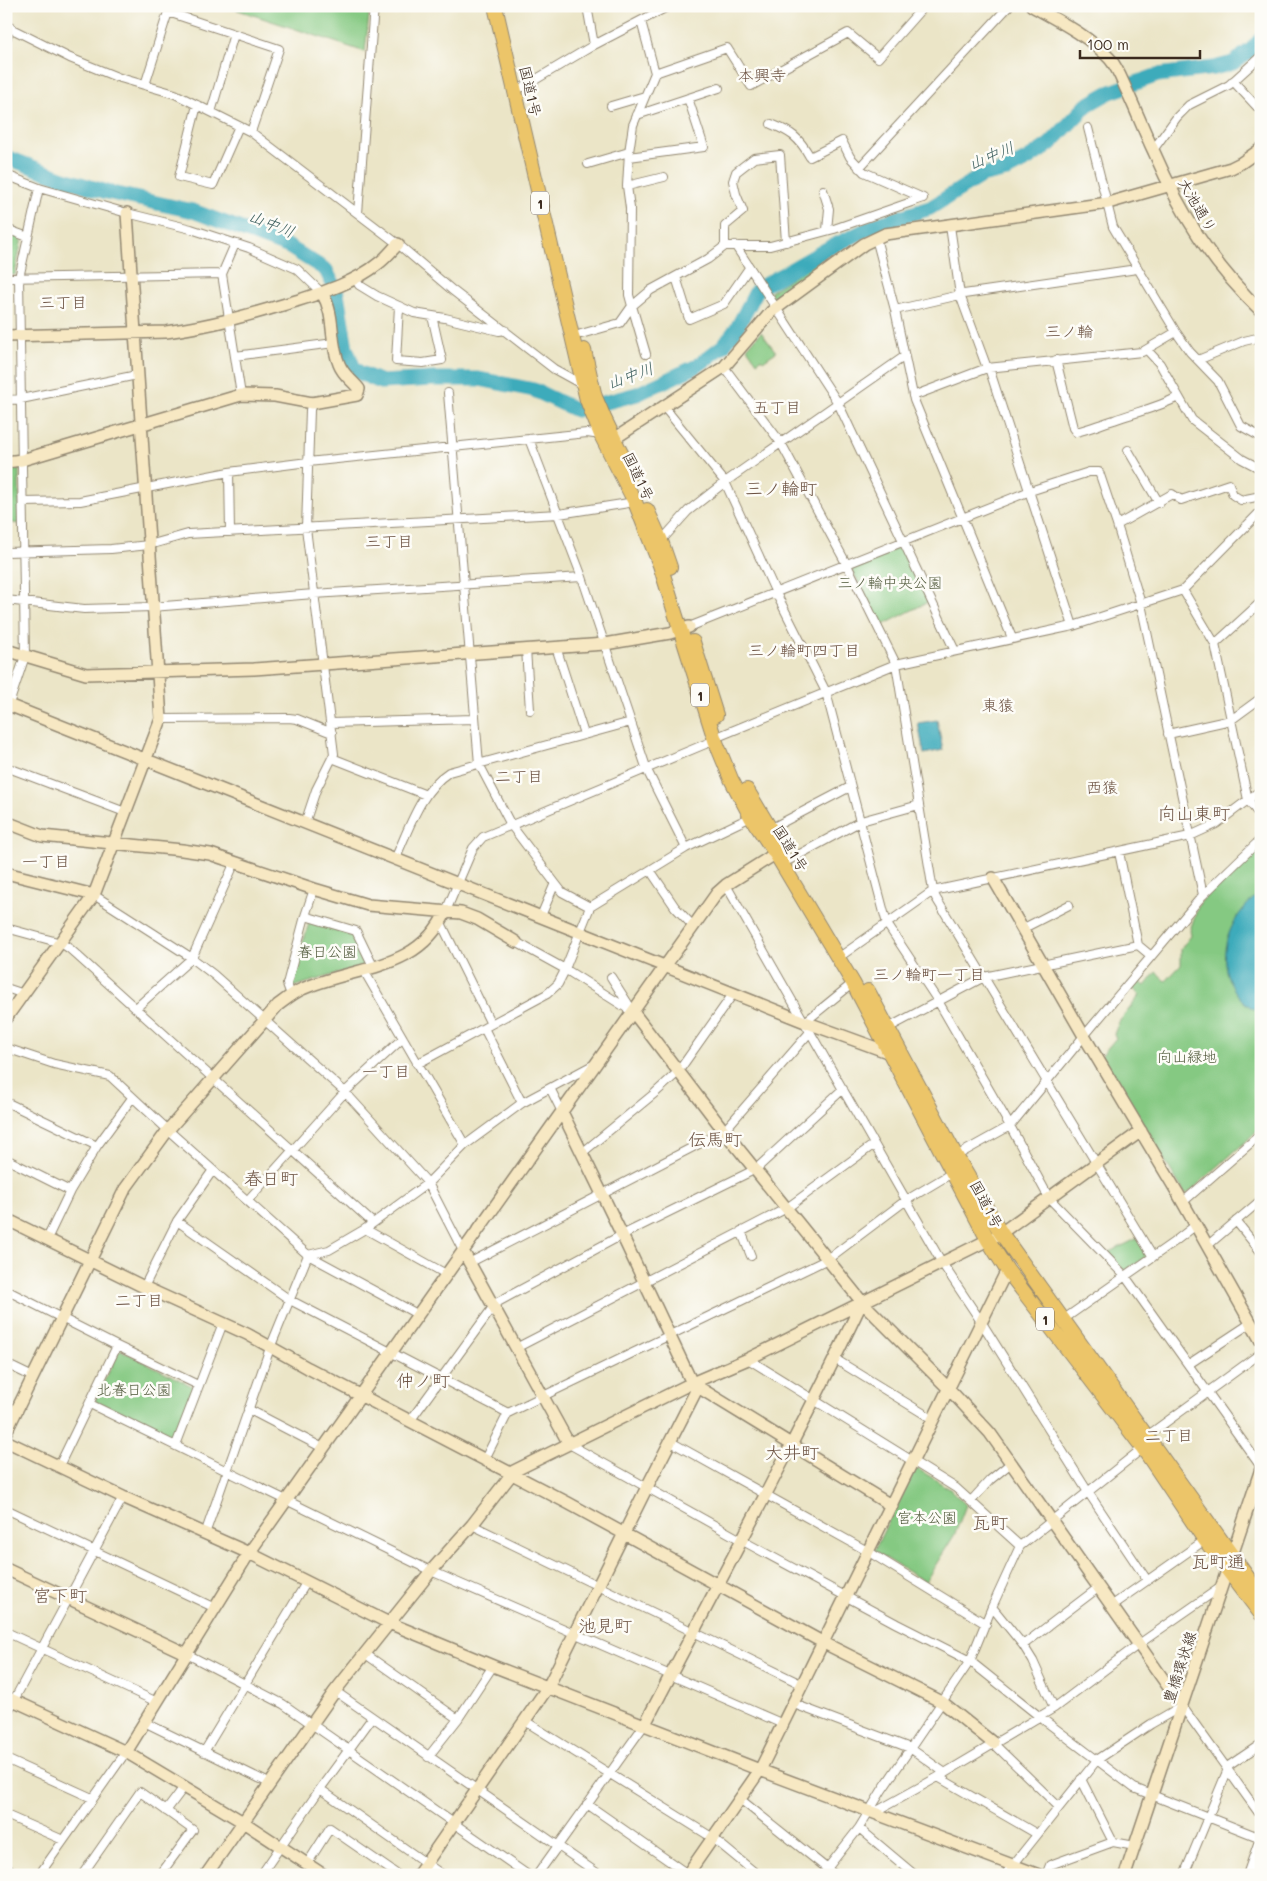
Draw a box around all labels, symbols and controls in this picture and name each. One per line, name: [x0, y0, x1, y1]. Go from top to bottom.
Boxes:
scale bar: [1080, 28, 1200, 60]
text: 100 m: [1087, 34, 1129, 54]
street label: 国道1号: [515, 64, 547, 118]
district label: 本興寺: [738, 64, 786, 85]
water label: 山中川: [965, 136, 1017, 174]
street label: 大池通り: [1174, 174, 1222, 236]
road number: 1: [531, 192, 549, 214]
water label: 山中川: [246, 204, 298, 242]
district label: 三丁目: [39, 291, 87, 312]
district label: 三ノ輪: [1045, 320, 1093, 341]
water label: 山中川: [604, 357, 656, 393]
district label: 五丁目: [753, 396, 801, 417]
street label: 国道1号: [619, 448, 659, 504]
district label: 三ノ輪町: [745, 476, 817, 500]
district label: 三丁目: [365, 530, 413, 551]
park label: 三ノ輪中央公園: [837, 572, 943, 592]
district label: 三ノ輪町四丁目: [748, 639, 860, 660]
road number: 1: [691, 684, 709, 706]
district label: 東猿: [982, 694, 1014, 715]
district label: 二丁目: [495, 765, 543, 786]
district label: 西猿: [1086, 776, 1118, 797]
district label: 向山東町: [1158, 801, 1230, 825]
street label: 国道1号: [769, 821, 813, 875]
district label: 一丁目: [22, 850, 70, 871]
park label: 春日公園: [297, 941, 357, 961]
district label: 三ノ輪町一丁目: [873, 963, 985, 984]
park label: 向山緑地: [1157, 1046, 1217, 1066]
district label: 一丁目: [362, 1060, 410, 1081]
district label: 伝馬町: [688, 1127, 742, 1151]
district label: 春日町: [244, 1166, 298, 1190]
street label: 国道1号: [966, 1176, 1008, 1232]
district label: 二丁目: [115, 1289, 163, 1310]
road number: 1: [1036, 1308, 1054, 1330]
district label: 仲ノ町: [396, 1368, 450, 1392]
park label: 北春日公園: [96, 1379, 172, 1399]
district label: 二丁目: [1145, 1424, 1193, 1445]
district label: 大井町: [765, 1440, 819, 1464]
park label: 宮本公園: [897, 1507, 957, 1527]
district label: 瓦町: [972, 1510, 1008, 1534]
district label: 瓦町通: [1191, 1549, 1245, 1573]
district label: 宮下町: [33, 1583, 87, 1607]
district label: 池見町: [578, 1613, 632, 1637]
street label: 豊橋環状線: [1158, 1628, 1200, 1706]

